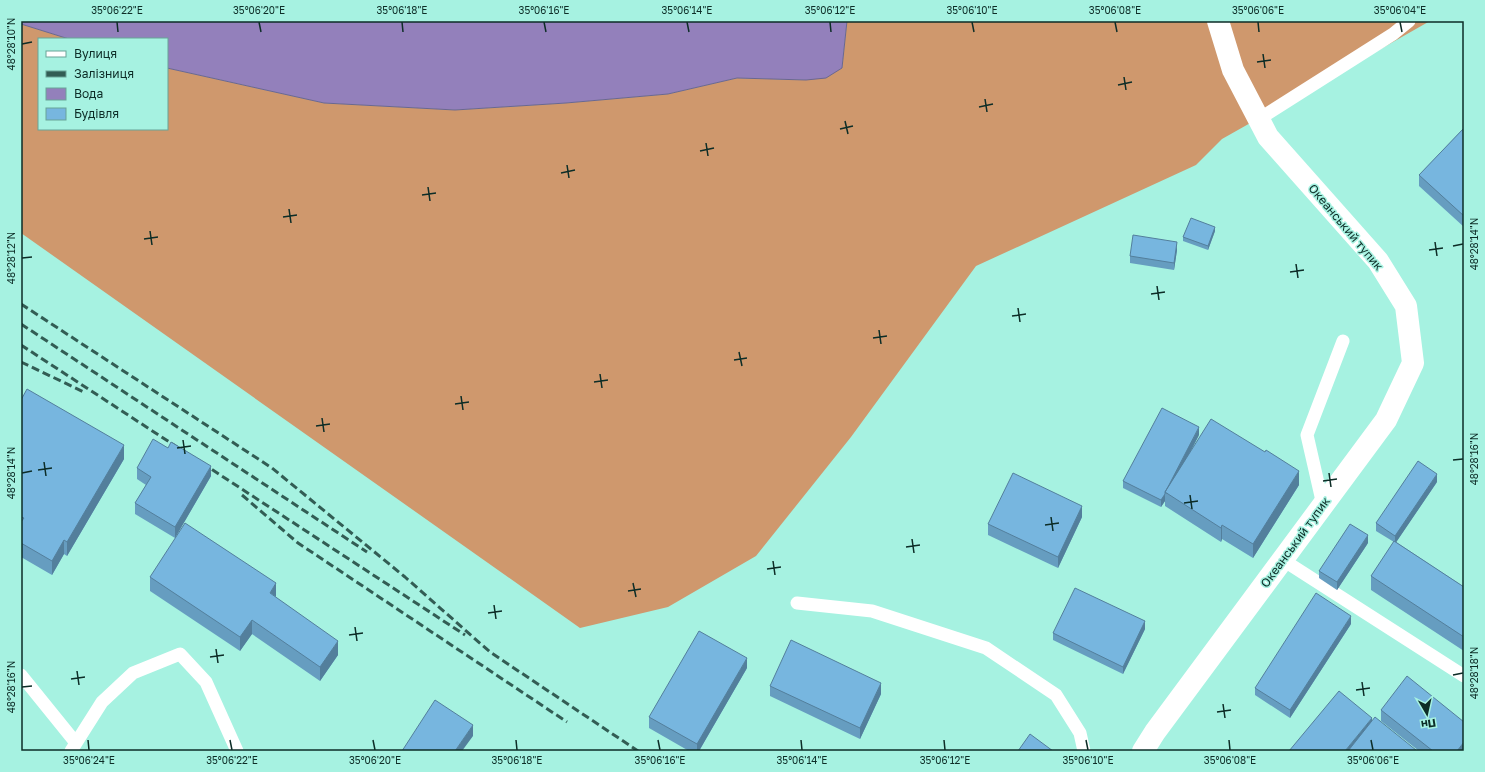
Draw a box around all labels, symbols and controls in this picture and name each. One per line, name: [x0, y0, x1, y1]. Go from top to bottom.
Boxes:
text: 35°06'22"E: [91, 4, 143, 16]
text: 35°06'20"E: [233, 4, 285, 16]
text: 35°06'18"E: [377, 4, 427, 16]
text: 35°06'16"E: [519, 4, 569, 16]
text: 35°06'14"E: [662, 4, 712, 16]
text: 35°06'12"E: [805, 4, 855, 16]
text: 35°06'10"E: [946, 4, 998, 16]
text: 35°06'08"E: [1089, 4, 1141, 16]
text: 35°06'06"E: [1232, 4, 1284, 16]
text: 35°06'04"E: [1374, 4, 1426, 16]
text: 48°28'10"N: [5, 18, 17, 70]
legend: [38, 38, 168, 130]
text: Вулиця: [74, 46, 117, 61]
text: Залізниця: [74, 66, 134, 81]
text: Вода: [74, 86, 103, 101]
text: Будівля: [74, 106, 119, 121]
street label: Океанський тупик: [1305, 181, 1387, 273]
text: 48°28'14"N: [1468, 218, 1480, 270]
text: 48°28'12"N: [5, 232, 17, 284]
text: 48°28'16"N: [1468, 433, 1480, 485]
text: 48°28'14"N: [5, 447, 17, 499]
street label: Океанський тупик: [1257, 494, 1333, 590]
text: 48°28'18"N: [1468, 647, 1480, 699]
text: 48°28'16"N: [5, 661, 17, 713]
north arrow: [1407, 694, 1447, 734]
text: Пн: [1420, 717, 1437, 732]
text: 35°06'24"E: [63, 754, 115, 766]
text: 35°06'22"E: [206, 754, 258, 766]
text: 35°06'20"E: [349, 754, 401, 766]
text: 35°06'18"E: [492, 754, 542, 766]
text: 35°06'16"E: [635, 754, 685, 766]
text: 35°06'14"E: [777, 754, 827, 766]
text: 35°06'12"E: [920, 754, 970, 766]
text: 35°06'10"E: [1062, 754, 1114, 766]
text: 35°06'08"E: [1204, 754, 1256, 766]
text: 35°06'06"E: [1347, 754, 1399, 766]

